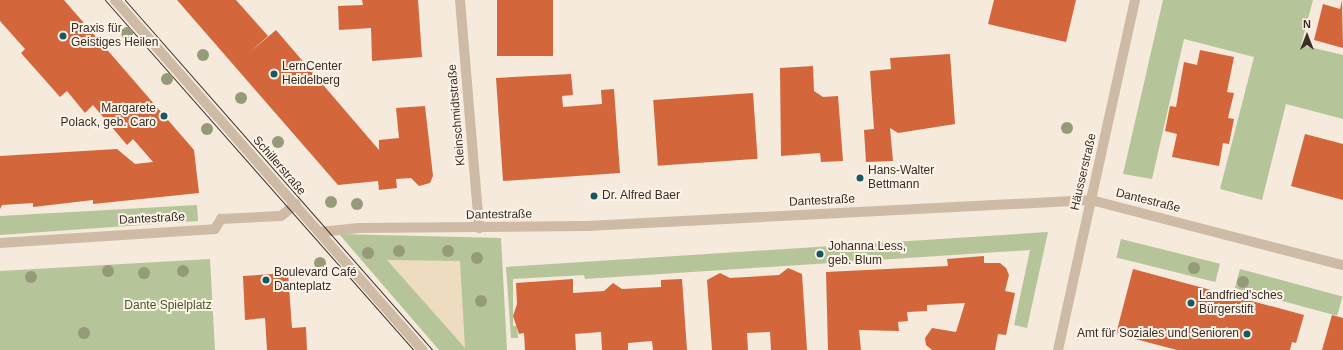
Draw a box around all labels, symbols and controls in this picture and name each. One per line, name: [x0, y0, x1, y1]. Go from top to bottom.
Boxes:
north arrow: [1287, 16, 1327, 56]
text: N: [1303, 18, 1311, 30]
place label: Praxis für Geistiges Heilen: [71, 22, 158, 50]
marker: Praxis für Geistiges Heilen: [58, 31, 68, 41]
place label: LernCenter Heidelberg: [282, 60, 342, 88]
street label: Kleinschmidtstraße: [445, 64, 469, 166]
marker: LernCenter Heidelberg: [269, 69, 279, 79]
place label: Margarete Polack, geb. Caro: [61, 102, 156, 130]
marker: Margarete Polack, geb. Caro: [159, 111, 169, 121]
street label: Häusserstraße: [1068, 132, 1100, 212]
street label: Schillerstraße: [250, 134, 308, 198]
place label: Hans-Walter Bettmann: [868, 164, 934, 192]
marker: Hans-Walter Bettmann: [855, 173, 865, 183]
street label: Dantestraße: [1114, 186, 1182, 216]
place label: Dr. Alfred Baer: [602, 189, 681, 203]
marker: Dr. Alfred Baer: [589, 191, 599, 201]
street label: Dantestraße: [789, 192, 855, 210]
street label: Dantestraße: [466, 207, 532, 223]
street label: Dantestraße: [119, 210, 185, 228]
place label: Johanna Less, geb. Blum: [828, 240, 906, 268]
marker: Johanna Less, geb. Blum: [815, 249, 825, 259]
place label: Boulevard Café Danteplatz: [274, 266, 357, 294]
marker: Boulevard Café Danteplatz: [261, 275, 271, 285]
place label: Landfried'sches Bürgerstift: [1199, 289, 1283, 317]
marker: Landfried'sches Bürgerstift: [1186, 298, 1196, 308]
park label: Dante Spielplatz: [124, 299, 212, 313]
place label: Amt für Soziales und Senioren: [1077, 327, 1239, 341]
marker: Amt für Soziales und Senioren: [1242, 329, 1252, 339]

